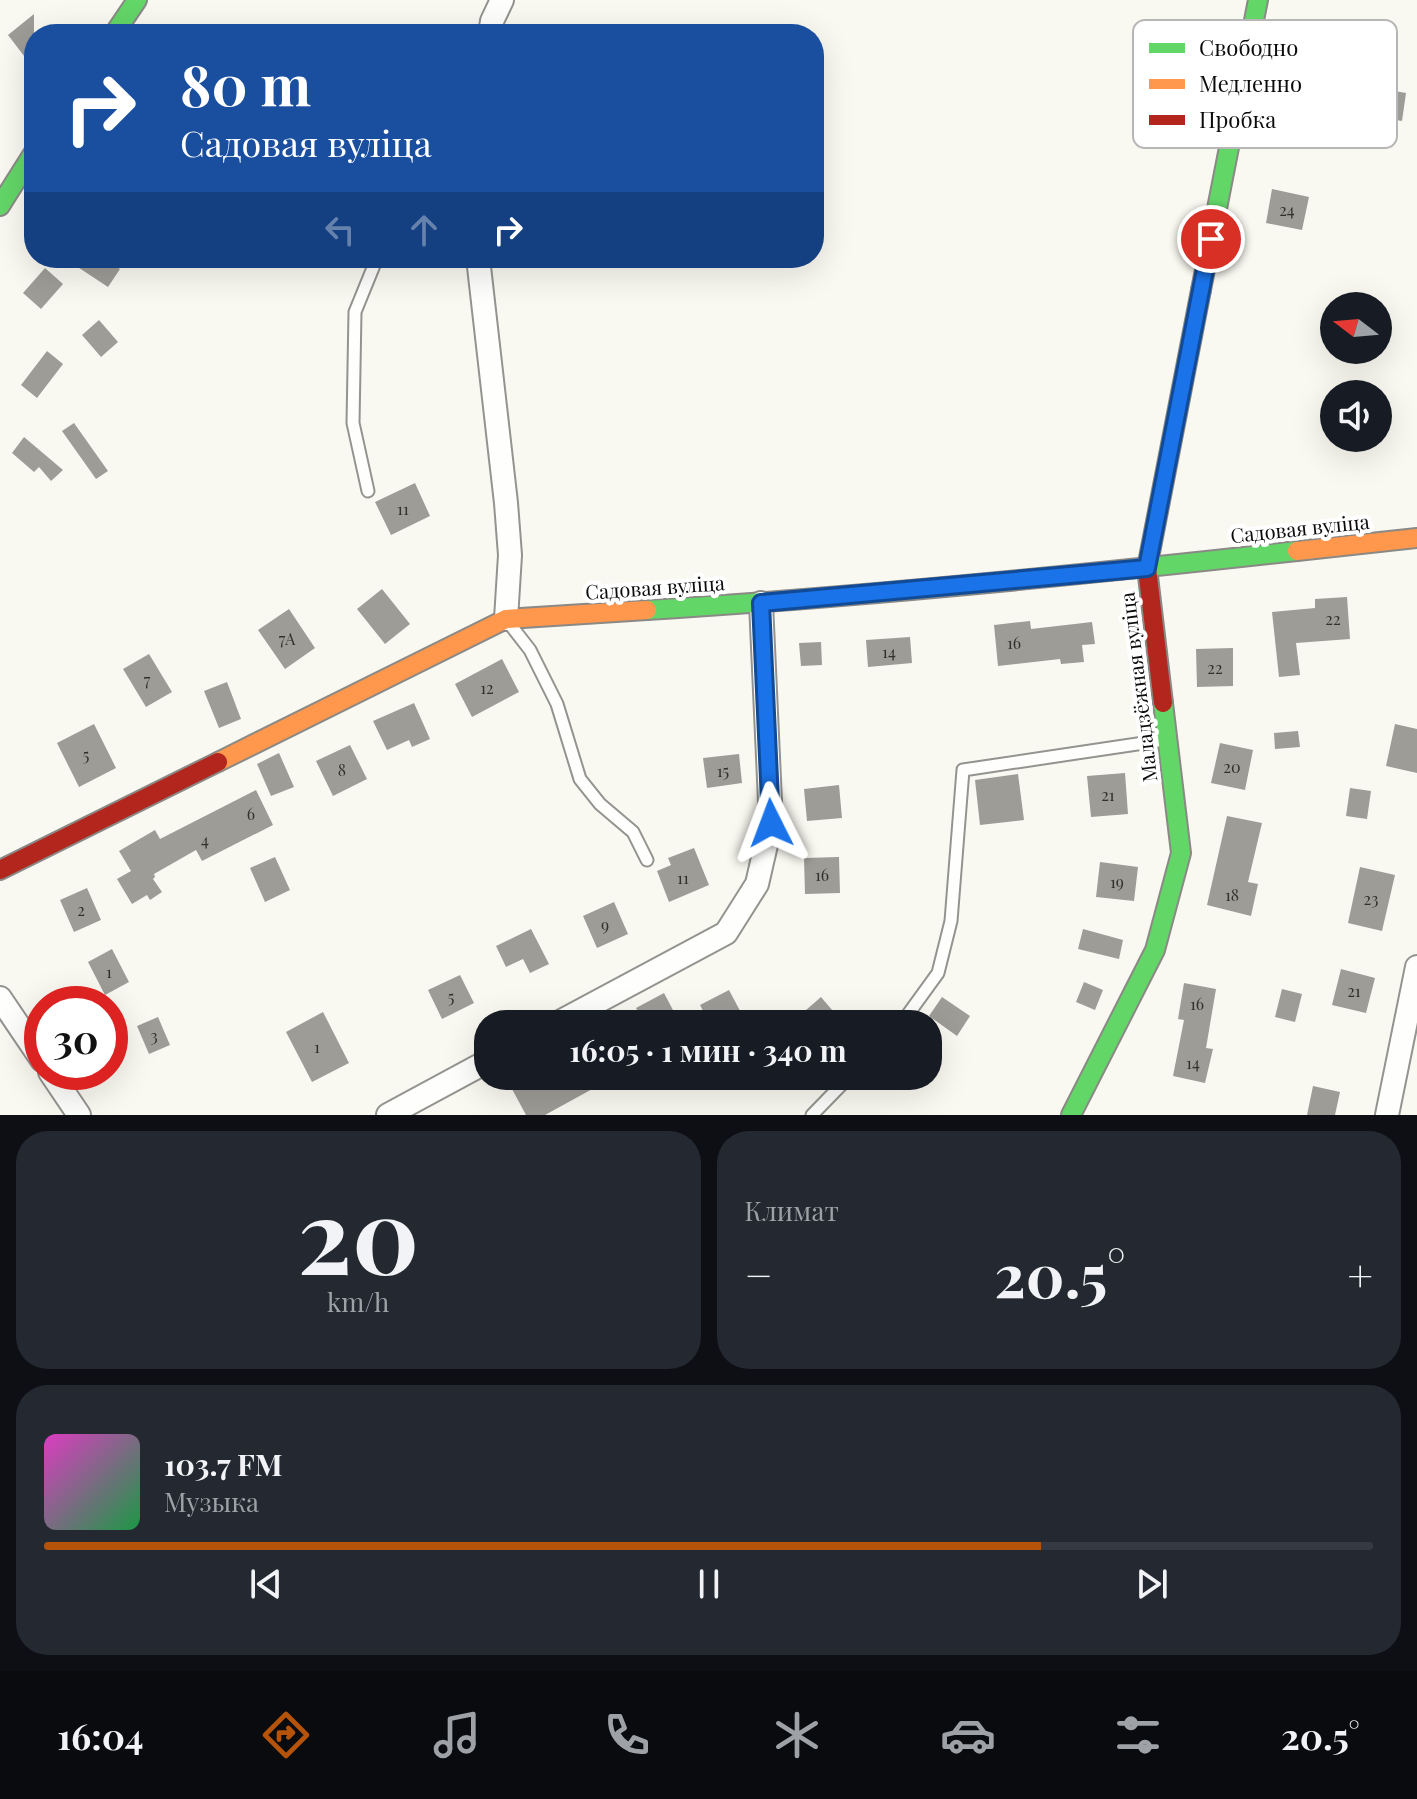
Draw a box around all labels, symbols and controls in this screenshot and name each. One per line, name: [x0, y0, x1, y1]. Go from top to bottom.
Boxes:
legend: [1133, 20, 1397, 148]
text: Свободно: [1199, 32, 1298, 62]
text: 80 m: [180, 46, 311, 121]
icon: right: [48, 56, 152, 160]
text: Медленно: [1199, 68, 1302, 98]
text: Пробка: [1199, 104, 1276, 134]
text: Садовая вуліца: [180, 118, 432, 166]
house number: 24: [1279, 199, 1295, 220]
pin: [1177, 205, 1245, 273]
icon: left: [318, 208, 362, 252]
icon: ahead: [402, 208, 446, 252]
icon: right: [486, 208, 530, 252]
icon: arrive: [1189, 217, 1233, 261]
north arrow: [1320, 292, 1392, 364]
map controls: [1320, 292, 1392, 452]
button: sound: [1320, 380, 1392, 452]
house number: 11: [397, 498, 409, 519]
street label: Садовая вуліца: [1229, 507, 1371, 548]
street label: Садовая вуліца: [584, 568, 726, 605]
street label: Маладзёжная вуліца: [1112, 591, 1163, 784]
house number: 22: [1325, 608, 1341, 629]
house number: 7А: [279, 628, 296, 649]
house number: 16: [1007, 632, 1021, 653]
house number: 14: [882, 641, 896, 662]
house number: 22: [1207, 657, 1223, 678]
house number: 7: [144, 669, 151, 690]
house number: 12: [480, 677, 494, 698]
house number: 5: [83, 744, 89, 765]
house number: 20: [1223, 756, 1241, 777]
house number: 8: [338, 759, 346, 780]
house number: 15: [717, 760, 729, 781]
position arrow: [729, 781, 813, 865]
house number: 21: [1101, 784, 1115, 805]
house number: 6: [247, 803, 255, 824]
house number: 4: [201, 829, 209, 850]
house number: 16: [815, 864, 829, 885]
house number: 11: [677, 867, 689, 888]
house number: 19: [1110, 871, 1124, 892]
house number: 18: [1225, 884, 1239, 905]
house number: 23: [1364, 888, 1378, 909]
house number: 2: [77, 899, 85, 920]
house number: 9: [601, 914, 609, 935]
house number: 1: [106, 961, 112, 982]
house number: 21: [1347, 980, 1361, 1001]
speed limit sign: 30: [24, 986, 128, 1090]
house number: 5: [448, 986, 454, 1007]
house number: 16: [1190, 993, 1204, 1014]
house number: 3: [150, 1025, 158, 1046]
text: 16:05 · 1 мин · 340 m: [569, 1030, 847, 1070]
house number: 1: [314, 1036, 320, 1057]
house number: 14: [1186, 1052, 1200, 1073]
text: 20: [298, 1162, 419, 1301]
text: Климат: [745, 1193, 839, 1228]
text: 20.5°: [994, 1233, 1126, 1313]
text: −: [745, 1244, 773, 1303]
text: +: [1347, 1244, 1373, 1303]
text: km/h: [327, 1284, 389, 1319]
text: 103.7 FM: [164, 1444, 283, 1484]
text: Музыка: [164, 1484, 259, 1519]
icon: previous: [244, 1562, 288, 1606]
icon: pause: [687, 1562, 731, 1606]
icon: next: [1130, 1562, 1174, 1606]
icon: directions: [258, 1707, 314, 1763]
icon: music: [429, 1707, 485, 1763]
icon: phone: [599, 1707, 655, 1763]
icon: climate: [769, 1707, 825, 1763]
icon: car: [940, 1707, 996, 1763]
icon: filters: [1110, 1707, 1166, 1763]
text: 16:04: [57, 1711, 144, 1759]
text: 20.5°: [1281, 1711, 1360, 1759]

